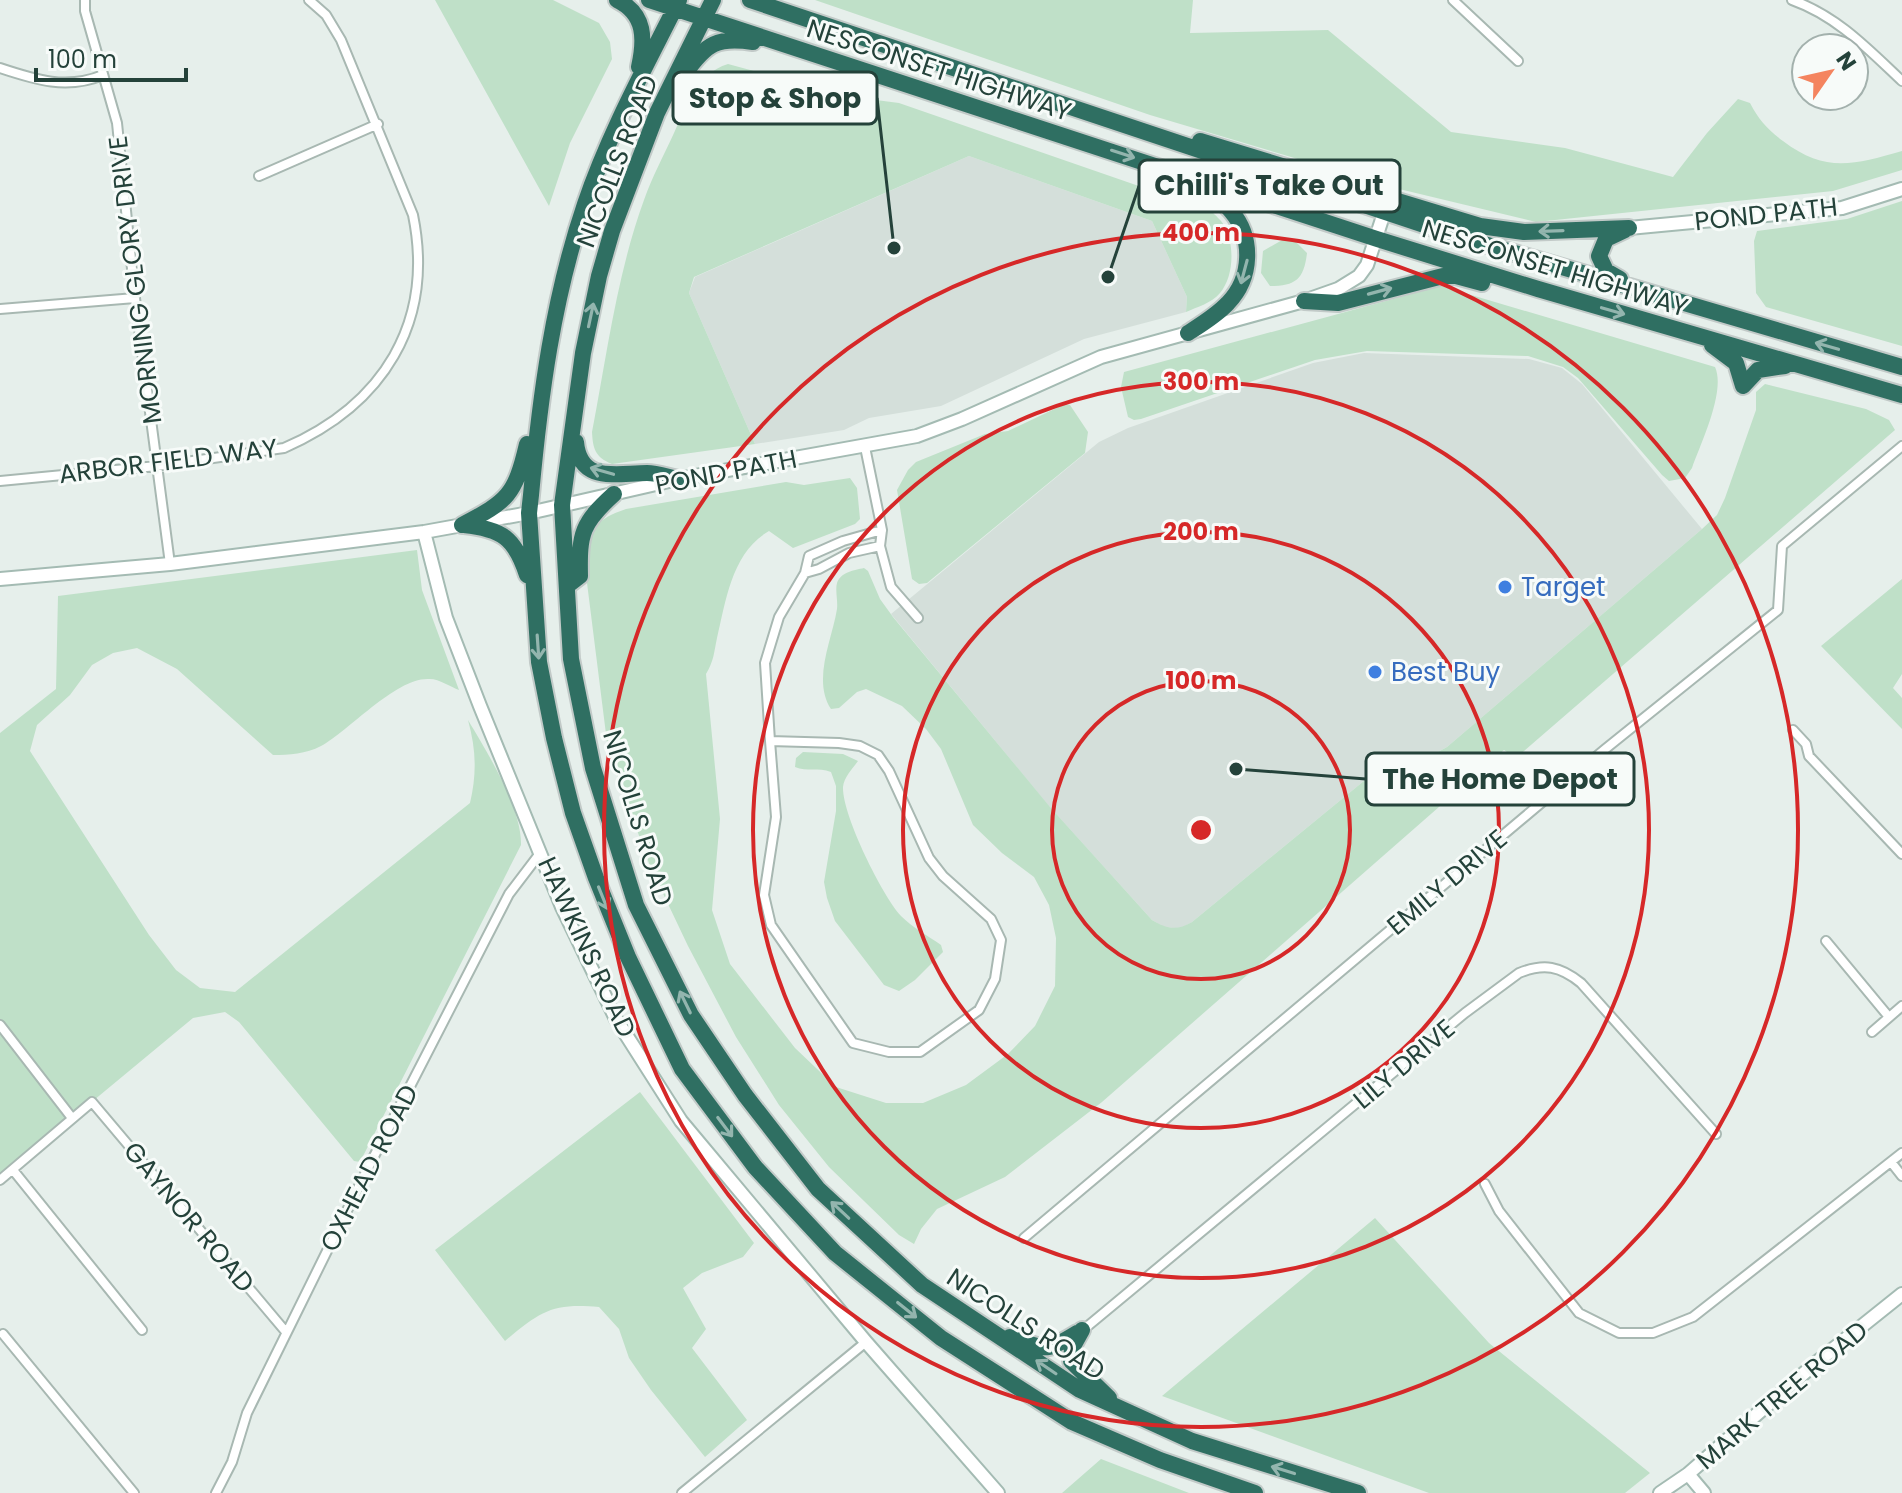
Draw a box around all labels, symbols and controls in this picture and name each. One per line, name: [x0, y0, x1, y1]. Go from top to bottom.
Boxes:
street label: NESCONSET HIGHWAY: [802, 10, 1076, 130]
scale bar: [36, 32, 186, 82]
north arrow: [1790, 32, 1870, 112]
text: 100 m: [48, 43, 117, 76]
text: N: [1829, 46, 1864, 77]
street label: NICOLLS ROAD: [568, 70, 666, 252]
callout: Stop & Shop: [673, 72, 877, 124]
text: Stop & Shop: [689, 79, 861, 118]
street label: MORNING GLORY DRIVE: [99, 134, 171, 426]
one-way arrow: [1110, 148, 1135, 163]
callout: Chilli's Take Out: [1139, 160, 1400, 212]
text: Chilli's Take Out: [1154, 166, 1384, 205]
street label: POND PATH: [1693, 189, 1839, 239]
street label: NESCONSET HIGHWAY: [1418, 210, 1692, 326]
text: 400 m: [1162, 216, 1240, 249]
one-way arrow: [1538, 224, 1565, 239]
one-way arrow: [1235, 258, 1250, 284]
one-way arrow: [1367, 283, 1393, 298]
one-way arrow: [584, 302, 599, 328]
one-way arrow: [1599, 304, 1625, 319]
one-way arrow: [1815, 338, 1841, 353]
text: 300 m: [1163, 365, 1239, 398]
street label: ARBOR FIELD WAY: [57, 430, 279, 492]
street label: POND PATH: [652, 441, 800, 503]
one-way arrow: [589, 463, 615, 478]
text: 200 m: [1163, 515, 1239, 548]
place label: Target: [1521, 569, 1606, 605]
marker: Target: [1496, 578, 1514, 596]
one-way arrow: [531, 633, 546, 660]
place label: Best Buy: [1391, 654, 1501, 690]
marker: Best Buy: [1366, 663, 1384, 681]
text: 100 m: [1166, 664, 1236, 697]
street label: NICOLLS ROAD: [594, 726, 682, 910]
callout: The Home Depot: [1366, 753, 1634, 805]
text: The Home Depot: [1382, 760, 1618, 799]
centre of rings: [1187, 816, 1215, 844]
street label: EMILY DRIVE: [1379, 821, 1515, 943]
street label: HAWKINS ROAD: [529, 851, 645, 1043]
one-way arrow: [597, 885, 612, 910]
one-way arrow: [676, 991, 692, 1015]
street label: LILY DRIVE: [1346, 1011, 1462, 1117]
street label: OXHEAD ROAD: [311, 1078, 427, 1258]
one-way arrow: [716, 1115, 733, 1137]
street label: GAYNOR ROAD: [115, 1134, 263, 1300]
one-way arrow: [830, 1200, 850, 1219]
street label: NICOLLS ROAD: [940, 1259, 1112, 1389]
one-way arrow: [896, 1302, 917, 1319]
street label: MARK TREE ROAD: [1689, 1312, 1875, 1478]
one-way arrow: [1035, 1359, 1057, 1376]
one-way arrow: [1271, 1462, 1297, 1477]

